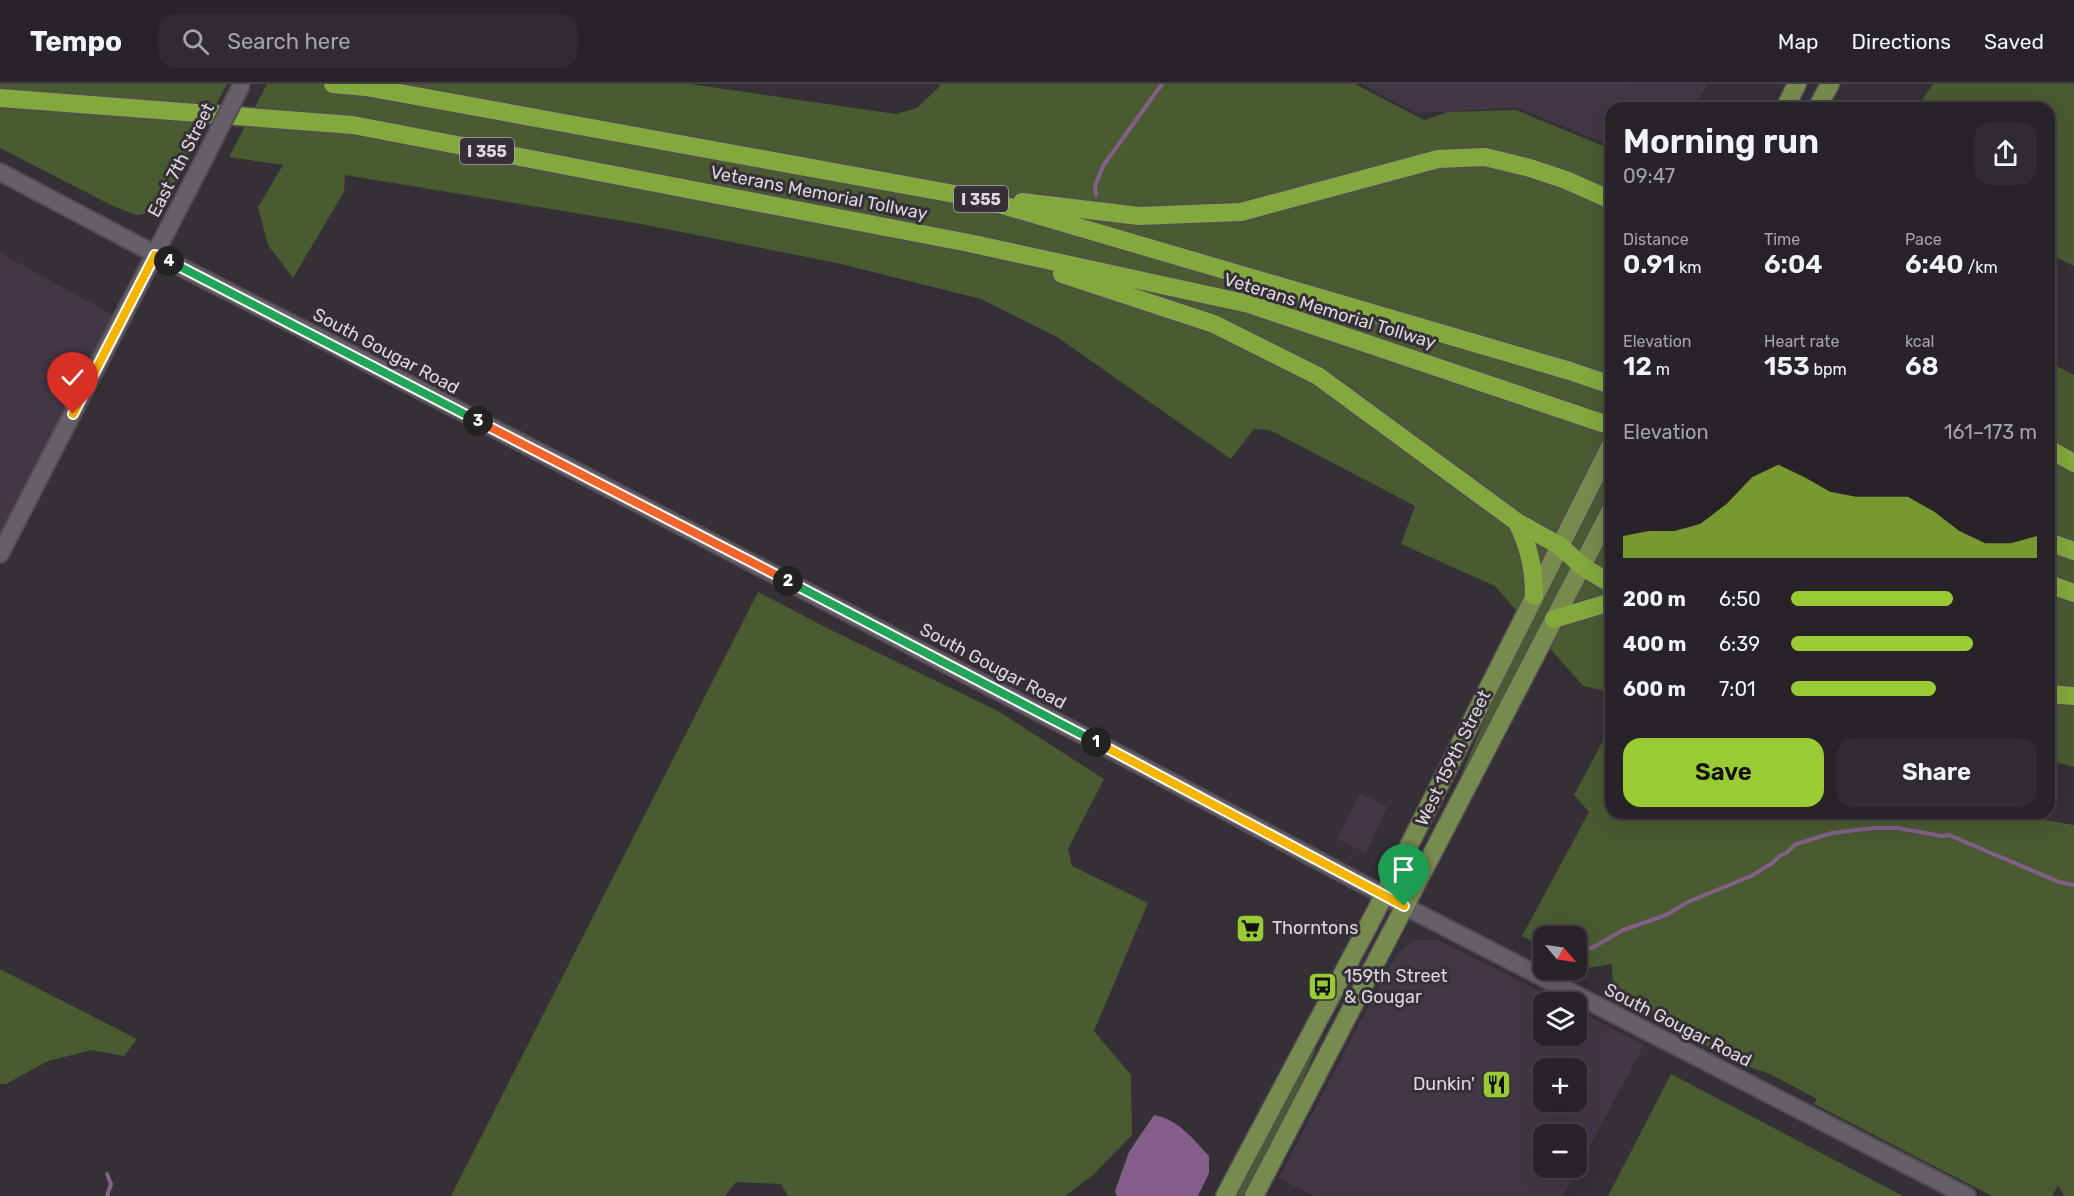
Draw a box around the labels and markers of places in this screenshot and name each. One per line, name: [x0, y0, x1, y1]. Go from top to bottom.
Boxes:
pin: 4: [154, 246, 184, 276]
pin: [47, 352, 98, 414]
pin: 3: [463, 406, 493, 436]
pin: 2: [773, 566, 803, 596]
pin: 1: [1081, 727, 1111, 757]
pin: [1378, 844, 1429, 906]
supermarket icon: Thorntons: [1235, 912, 1267, 944]
place label: Thorntons: [1272, 917, 1358, 939]
place label: 159th Street & Gougar: [1344, 965, 1448, 1008]
bus stop icon: 159th Street & Gougar: [1307, 970, 1339, 1002]
restaurant icon: Dunkin': [1480, 1068, 1512, 1100]
place label: Dunkin': [1413, 1073, 1475, 1095]

